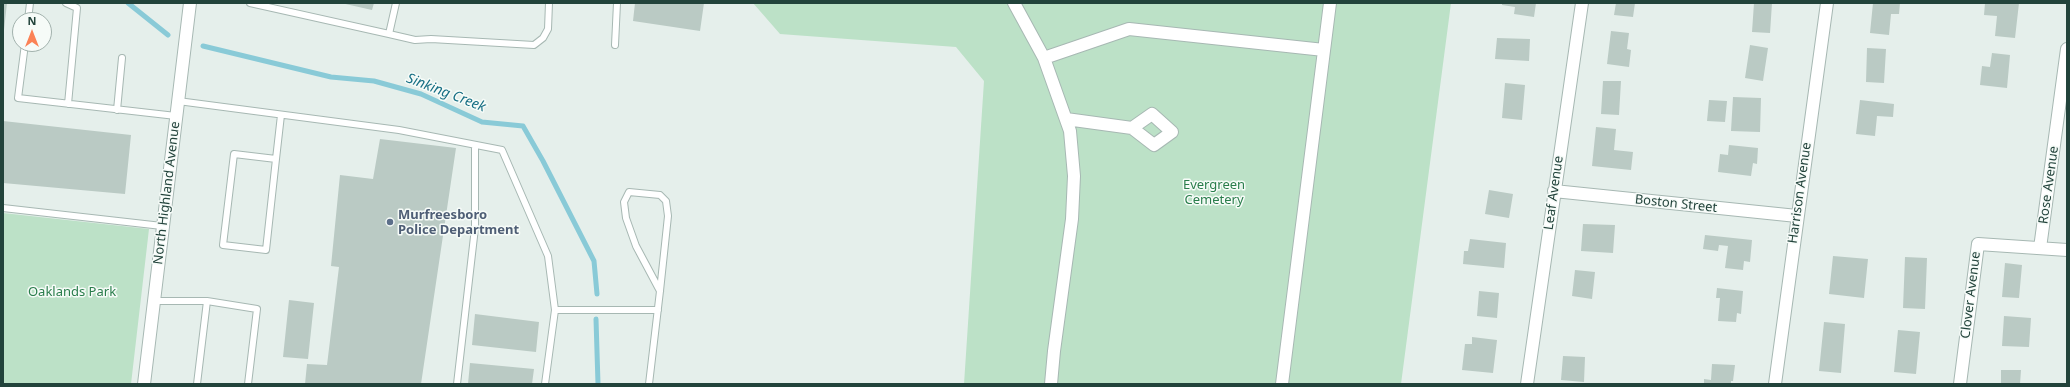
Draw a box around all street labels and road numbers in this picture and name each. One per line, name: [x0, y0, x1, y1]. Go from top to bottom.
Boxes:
street label: North Highland Avenue: [150, 121, 184, 265]
street label: Harrison Avenue: [1785, 141, 1815, 245]
street label: Rose Avenue: [2036, 145, 2062, 225]
street label: Leaf Avenue: [1541, 155, 1567, 231]
street label: Boston Street: [1634, 192, 1718, 216]
street label: Clover Avenue: [1958, 251, 1984, 339]

